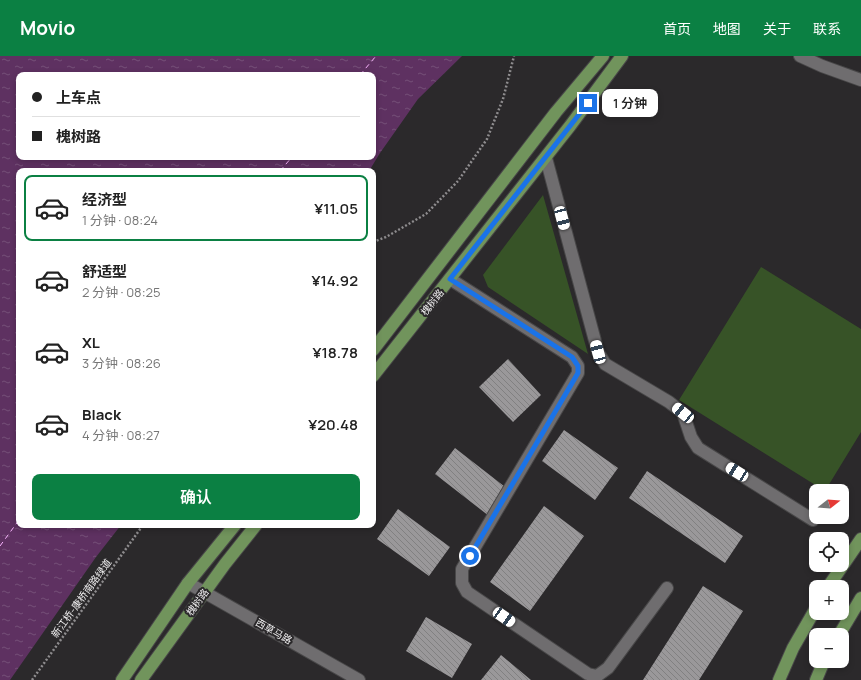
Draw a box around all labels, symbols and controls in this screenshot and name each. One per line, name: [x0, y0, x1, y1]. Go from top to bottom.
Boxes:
text: Movio: [20, 15, 75, 41]
text: 首页: [663, 19, 691, 38]
text: 地图: [713, 19, 741, 38]
text: 关于: [763, 19, 791, 38]
text: 联系: [813, 19, 841, 38]
text: 上车点: [56, 87, 101, 108]
callout: 1 分钟: [602, 89, 658, 117]
route end: [579, 94, 597, 112]
text: 1 分钟: [613, 94, 647, 112]
text: 槐树路: [56, 126, 101, 147]
text: 经济型: [82, 189, 127, 210]
icon: car: [34, 190, 70, 226]
text: ¥11.05: [314, 198, 358, 219]
car: [553, 205, 571, 231]
text: 1 分钟 · 08:24: [82, 211, 158, 229]
text: 舒适型: [82, 261, 127, 282]
icon: car: [34, 262, 70, 298]
text: ¥14.92: [312, 270, 358, 291]
text: 2 分钟 · 08:25: [82, 283, 160, 301]
street label: 槐树路: [417, 286, 447, 318]
text: XL: [82, 332, 100, 353]
icon: car: [34, 334, 70, 370]
car: [589, 339, 607, 365]
text: ¥18.78: [313, 342, 358, 363]
text: 3 分钟 · 08:26: [82, 354, 161, 372]
car: [670, 401, 696, 425]
text: Black: [82, 404, 121, 425]
icon: car: [34, 406, 70, 442]
text: ¥20.48: [308, 414, 358, 435]
text: 4 分钟 · 08:27: [82, 426, 160, 444]
car: [724, 461, 750, 483]
button: 确认: [32, 474, 360, 520]
north arrow: [809, 484, 849, 524]
map controls: [809, 484, 849, 668]
button: locate: [809, 532, 849, 572]
route start: [461, 547, 479, 565]
street label: 新江桥-康桥南路绿道: [48, 556, 114, 640]
button: +: [809, 580, 849, 620]
street label: 槐树路: [183, 586, 211, 618]
car: [491, 605, 517, 629]
street label: 西草马路: [253, 615, 295, 647]
button: −: [809, 628, 849, 668]

